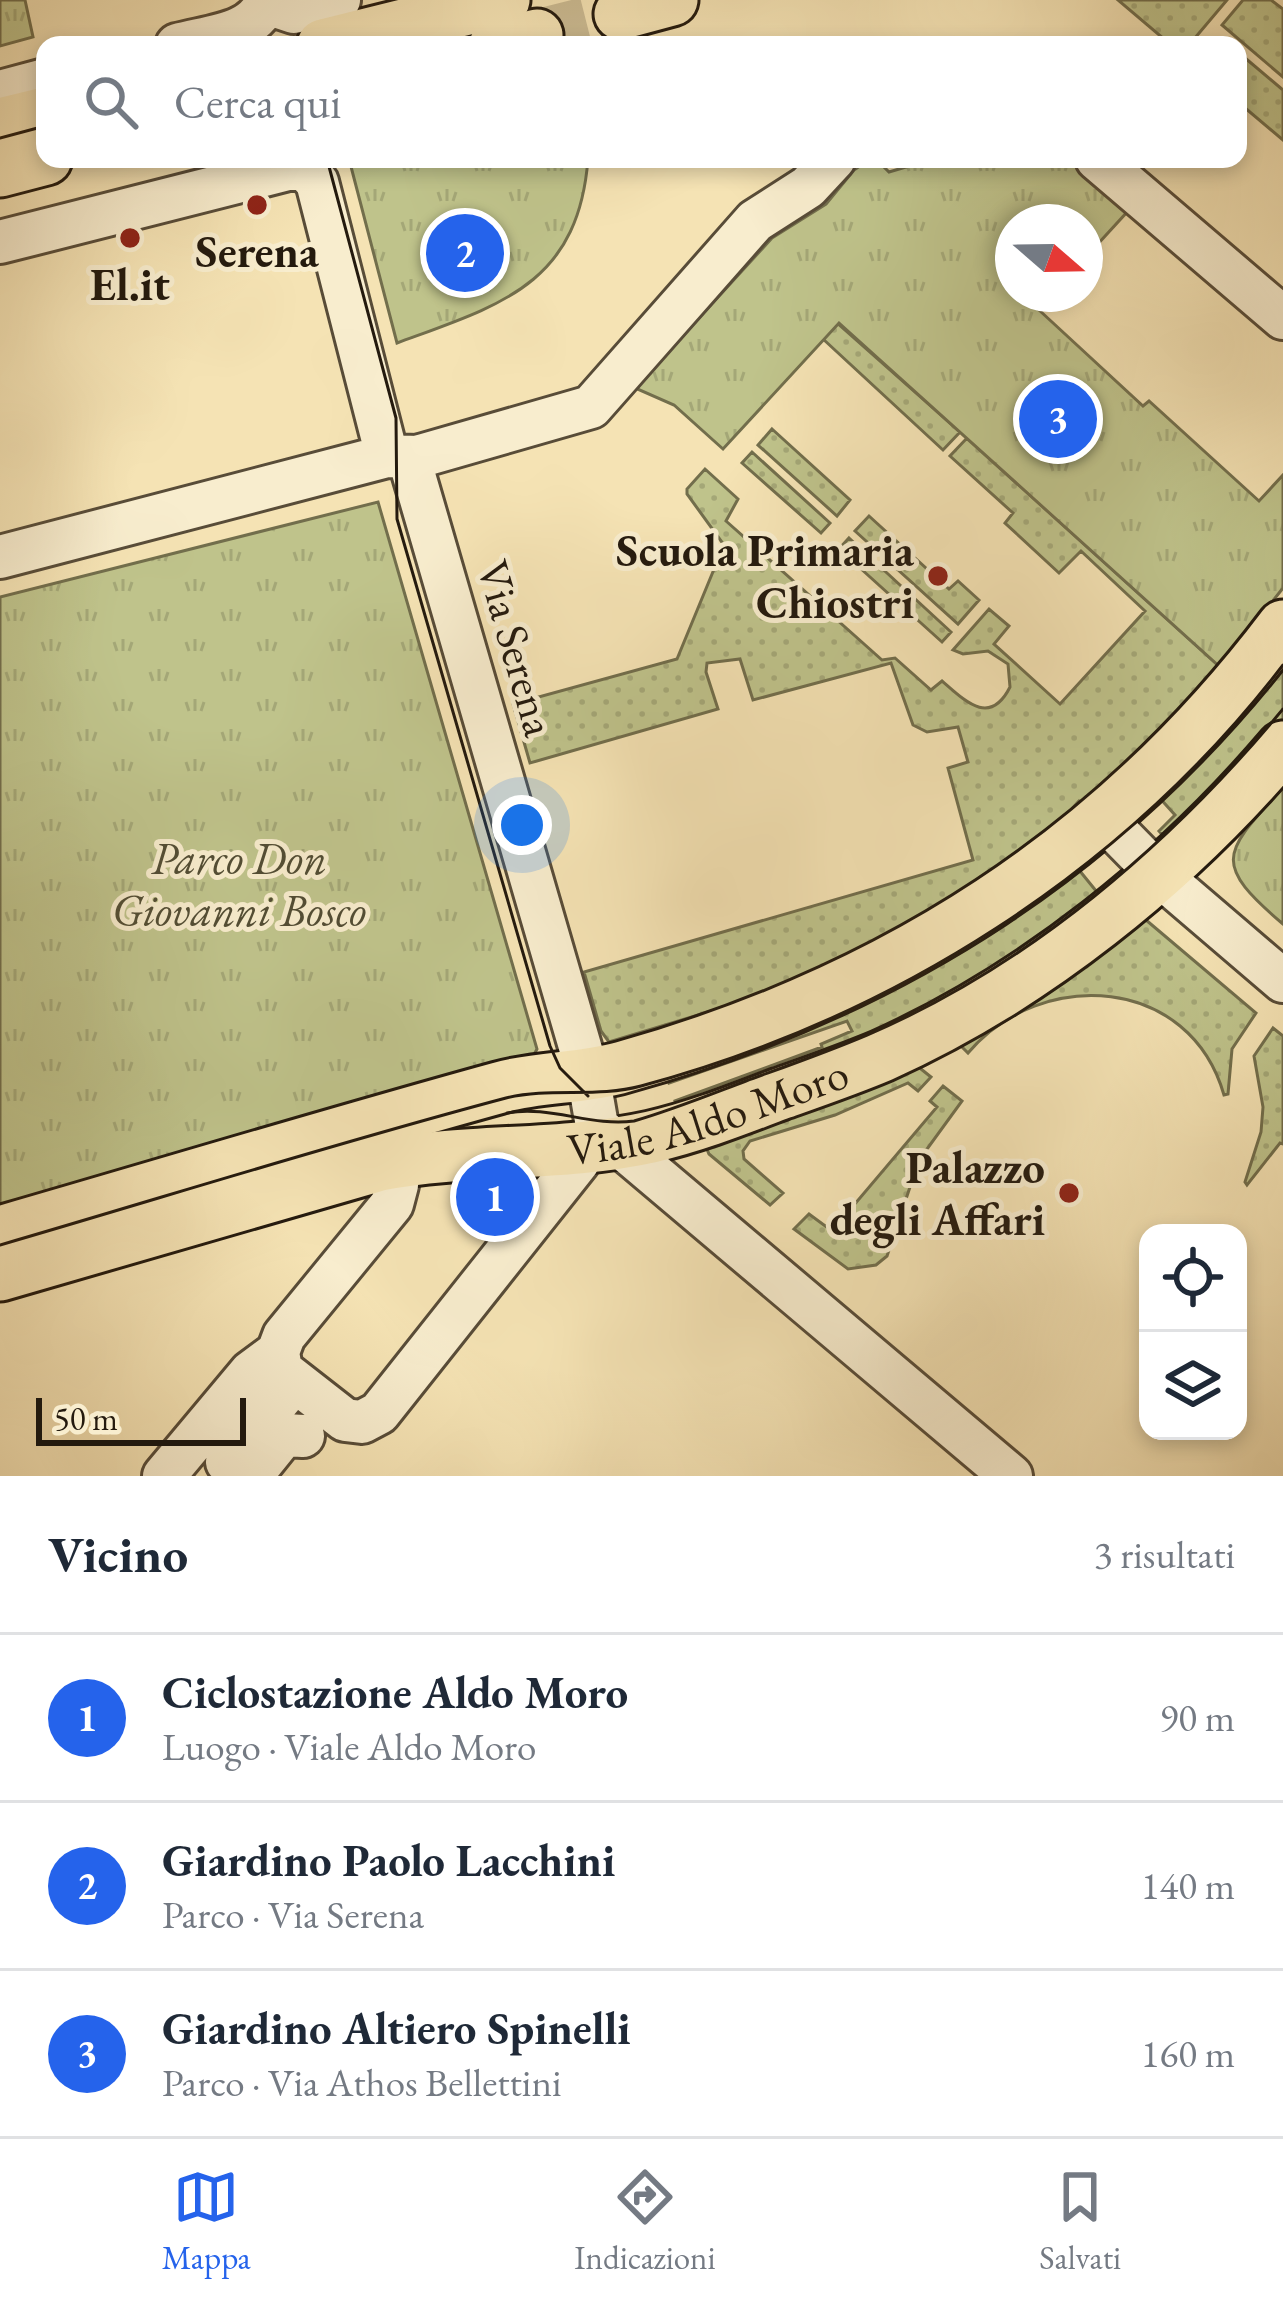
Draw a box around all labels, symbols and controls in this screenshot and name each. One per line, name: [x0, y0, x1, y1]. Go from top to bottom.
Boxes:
search box: [36, 36, 1247, 168]
icon: search: [78, 69, 144, 135]
text: Cerca qui: [174, 73, 341, 131]
marker: Serena: [244, 192, 270, 218]
north arrow: [995, 204, 1103, 312]
pin: 2: [426, 208, 504, 298]
place label: Serena: [195, 222, 319, 280]
marker: El.it: [117, 225, 143, 251]
place label: El.it: [90, 255, 170, 313]
pin: 3: [1019, 374, 1097, 464]
place label: Scuola Primaria Chiostri: [616, 521, 914, 631]
street label: Via Serena: [464, 553, 570, 743]
marker: Scuola Primaria Chiostri: [925, 563, 951, 589]
your location: [492, 795, 552, 855]
park label: Parco Don Giovanni Bosco: [112, 829, 366, 939]
street label: Viale Aldo Moro: [564, 1043, 856, 1178]
place label: Palazzo degli Affari: [830, 1138, 1045, 1249]
pin: 1: [456, 1152, 534, 1242]
marker: Palazzo degli Affari: [1056, 1180, 1082, 1206]
map controls: [1139, 1224, 1247, 1440]
button: locate: [1139, 1224, 1247, 1332]
button: layers: [1139, 1332, 1247, 1440]
scale bar: [36, 1392, 246, 1445]
text: 50 m: [54, 1397, 118, 1440]
text: Vicino: [48, 1521, 188, 1587]
text: 3 risultati: [1094, 1529, 1235, 1580]
text: Ciclostazione Aldo Moro: [162, 1663, 628, 1721]
text: 1: [77, 1692, 97, 1743]
text: 90 m: [1159, 1692, 1235, 1743]
text: Luogo · Viale Aldo Moro: [162, 1721, 536, 1772]
text: Giardino Paolo Lacchini: [162, 1831, 615, 1889]
text: 2: [77, 1860, 97, 1911]
text: 140 m: [1141, 1860, 1235, 1911]
text: Parco · Via Serena: [162, 1889, 424, 1940]
text: Giardino Altiero Spinelli: [162, 1999, 631, 2057]
text: 3: [77, 2028, 97, 2079]
text: 160 m: [1141, 2028, 1235, 2079]
text: Parco · Via Athos Bellettini: [162, 2057, 562, 2108]
tab: Mappa: [162, 2164, 251, 2279]
tab: Indicazioni: [574, 2164, 716, 2279]
tab: Salvati: [1039, 2164, 1121, 2279]

